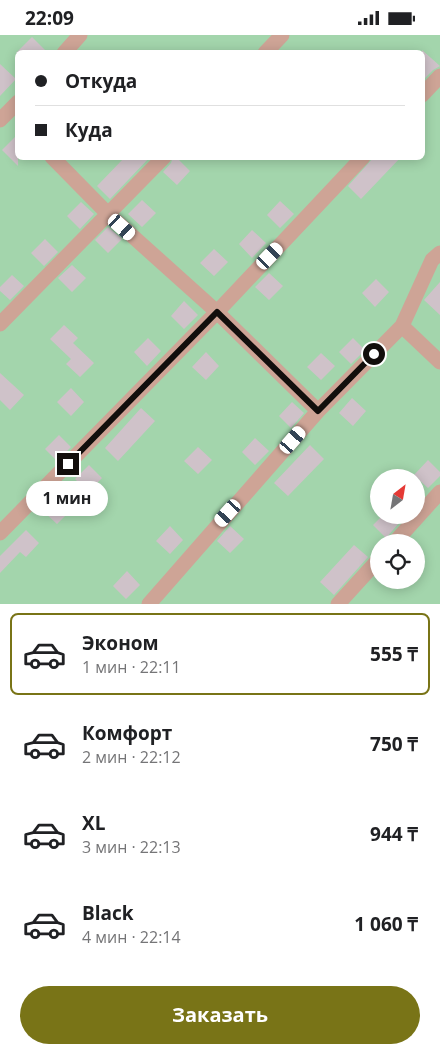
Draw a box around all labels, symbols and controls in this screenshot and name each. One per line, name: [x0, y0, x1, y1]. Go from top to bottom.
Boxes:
text: 22:09: [25, 5, 74, 31]
text: Откуда: [65, 68, 137, 94]
text: Куда: [65, 117, 113, 143]
car: [105, 211, 138, 243]
car: [254, 240, 285, 272]
route start: [363, 343, 385, 365]
car: [277, 424, 308, 456]
route end: [57, 453, 79, 475]
north arrow: [370, 469, 425, 524]
map controls: [370, 469, 425, 589]
callout: 1 мин: [27, 481, 109, 517]
text: 1 мин: [43, 487, 91, 509]
car: [212, 497, 243, 529]
button: locate: [370, 534, 425, 589]
text: Эконом: [82, 630, 159, 656]
icon: car: [22, 632, 67, 677]
text: 555 ₸: [370, 641, 418, 667]
text: 1 мин · 22:11: [82, 656, 181, 678]
text: Комфорт: [82, 720, 172, 746]
icon: car: [22, 722, 67, 767]
text: 750 ₸: [370, 731, 418, 757]
text: 2 мин · 22:12: [82, 746, 181, 768]
text: XL: [82, 810, 105, 836]
icon: car: [22, 812, 67, 857]
text: 944 ₸: [370, 821, 418, 847]
text: 3 мин · 22:13: [82, 836, 181, 858]
text: Black: [82, 900, 134, 926]
icon: car: [22, 902, 67, 947]
text: 1 060 ₸: [354, 911, 418, 937]
text: 4 мин · 22:14: [82, 926, 181, 948]
button: Заказать: [20, 986, 420, 1044]

